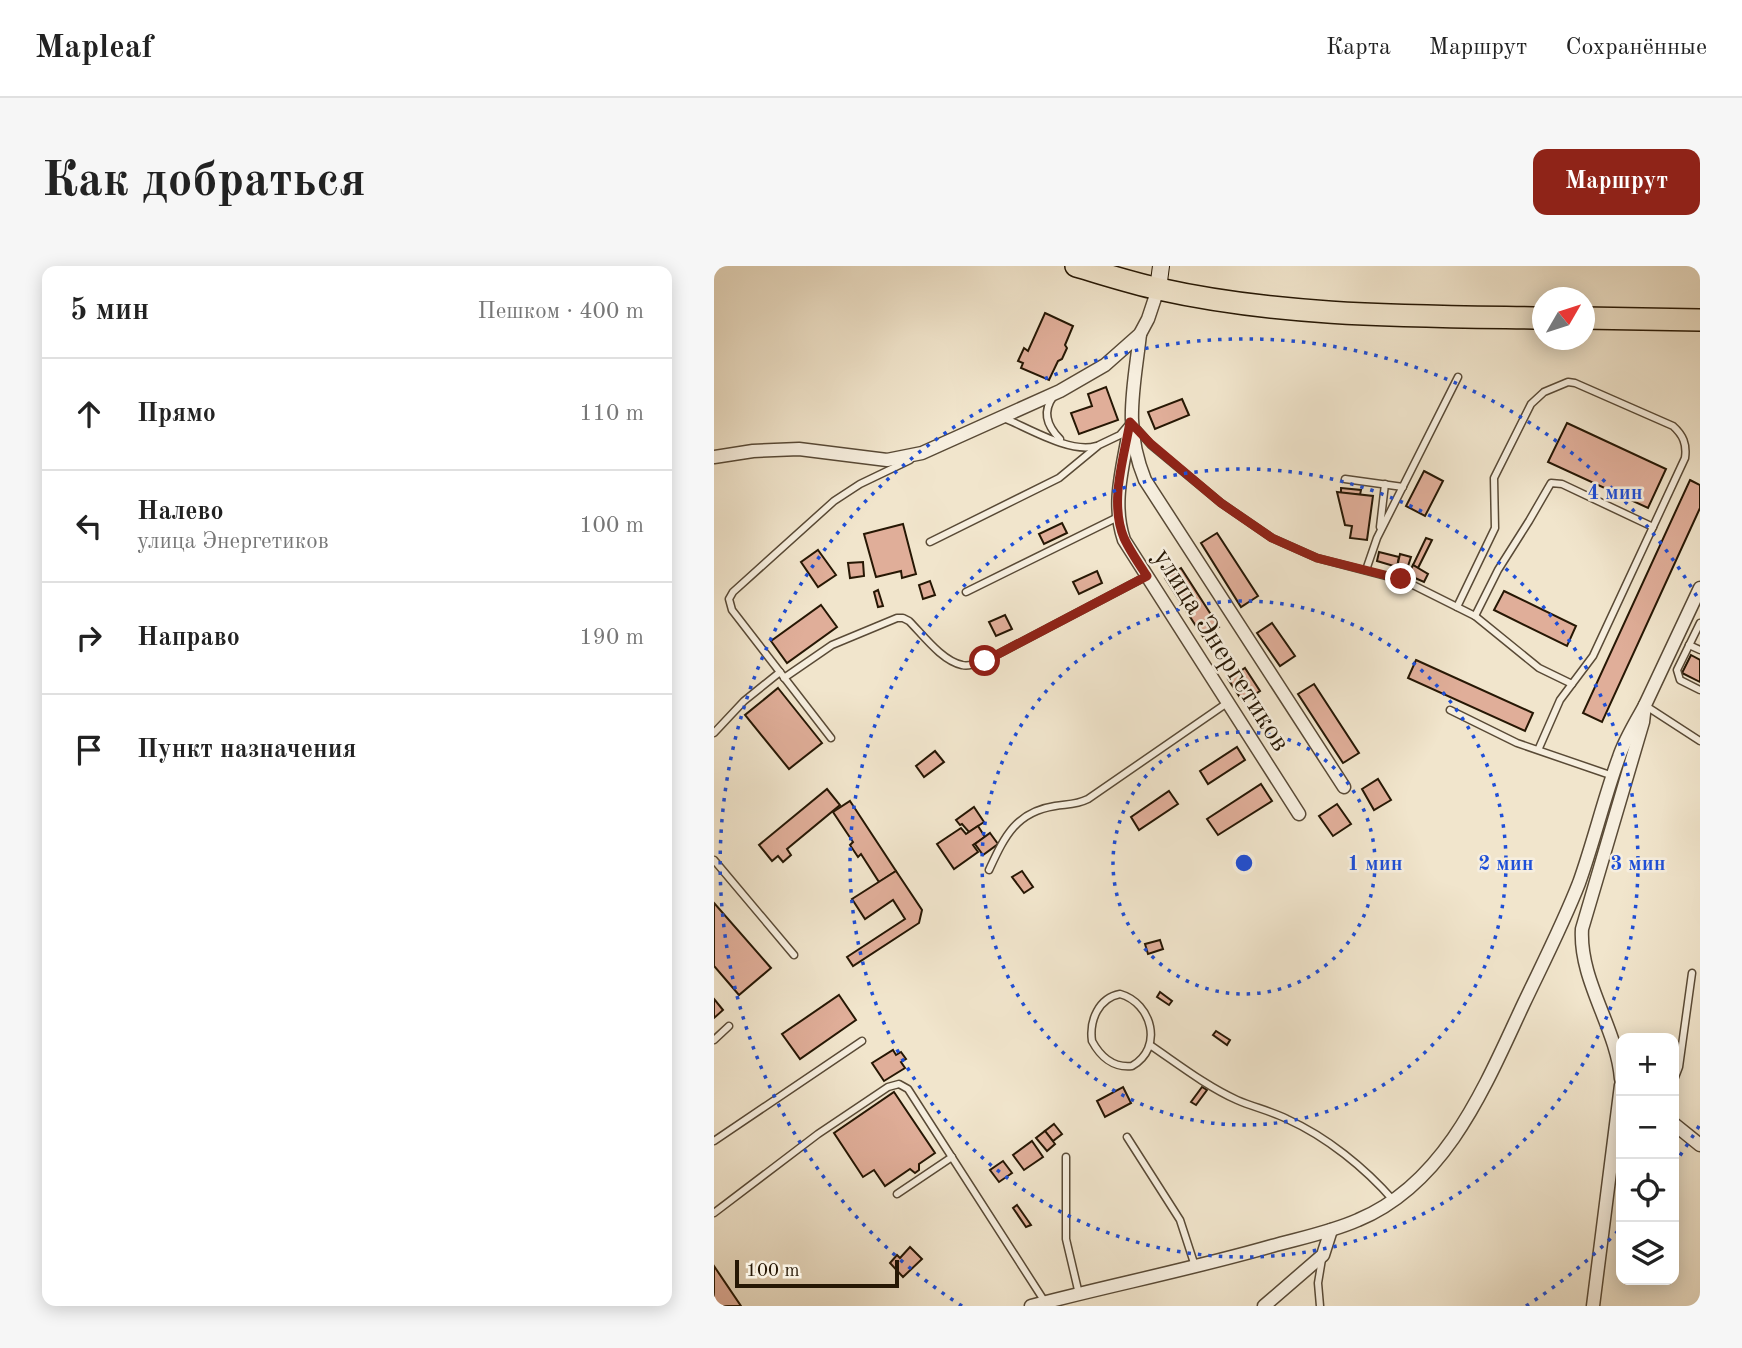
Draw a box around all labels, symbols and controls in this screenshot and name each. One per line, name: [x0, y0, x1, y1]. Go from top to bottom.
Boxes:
text: Mapleaf: [35, 32, 153, 65]
text: Карта: [1326, 36, 1391, 60]
text: Маршрут: [1429, 36, 1527, 60]
text: Сохранённые: [1565, 36, 1707, 60]
button: Маршрут: [1533, 149, 1700, 215]
text: Как добраться: [42, 158, 366, 207]
north arrow: [1532, 287, 1595, 350]
text: 5 мин: [70, 296, 149, 326]
text: Пешком · 400 m: [478, 300, 644, 323]
icon: ahead: [70, 395, 108, 433]
text: Прямо: [137, 401, 216, 427]
text: 110 m: [579, 402, 644, 425]
text: 4 мин: [1587, 483, 1643, 504]
text: Налево: [137, 499, 224, 525]
icon: left: [70, 507, 108, 545]
text: 100 m: [579, 514, 644, 537]
text: улица Энергетиков: [137, 530, 329, 553]
street label: улица Энергетиков: [1147, 544, 1294, 757]
route end: [1385, 563, 1416, 594]
icon: right: [70, 619, 108, 657]
text: Направо: [137, 625, 240, 651]
text: 190 m: [579, 626, 644, 649]
route start: [969, 645, 1000, 676]
icon: arrive: [70, 731, 108, 769]
text: Пункт назначения: [137, 737, 356, 763]
centre of rings: [1232, 851, 1256, 875]
text: 1 мин: [1347, 854, 1403, 875]
text: 2 мин: [1478, 854, 1534, 875]
text: 3 мин: [1610, 854, 1666, 875]
map controls: [1616, 1033, 1679, 1285]
button: +: [1616, 1033, 1679, 1096]
button: −: [1616, 1096, 1679, 1159]
button: locate: [1616, 1159, 1679, 1222]
button: layers: [1616, 1222, 1679, 1285]
scale bar: [735, 1257, 900, 1289]
text: 100 m: [746, 1262, 799, 1281]

